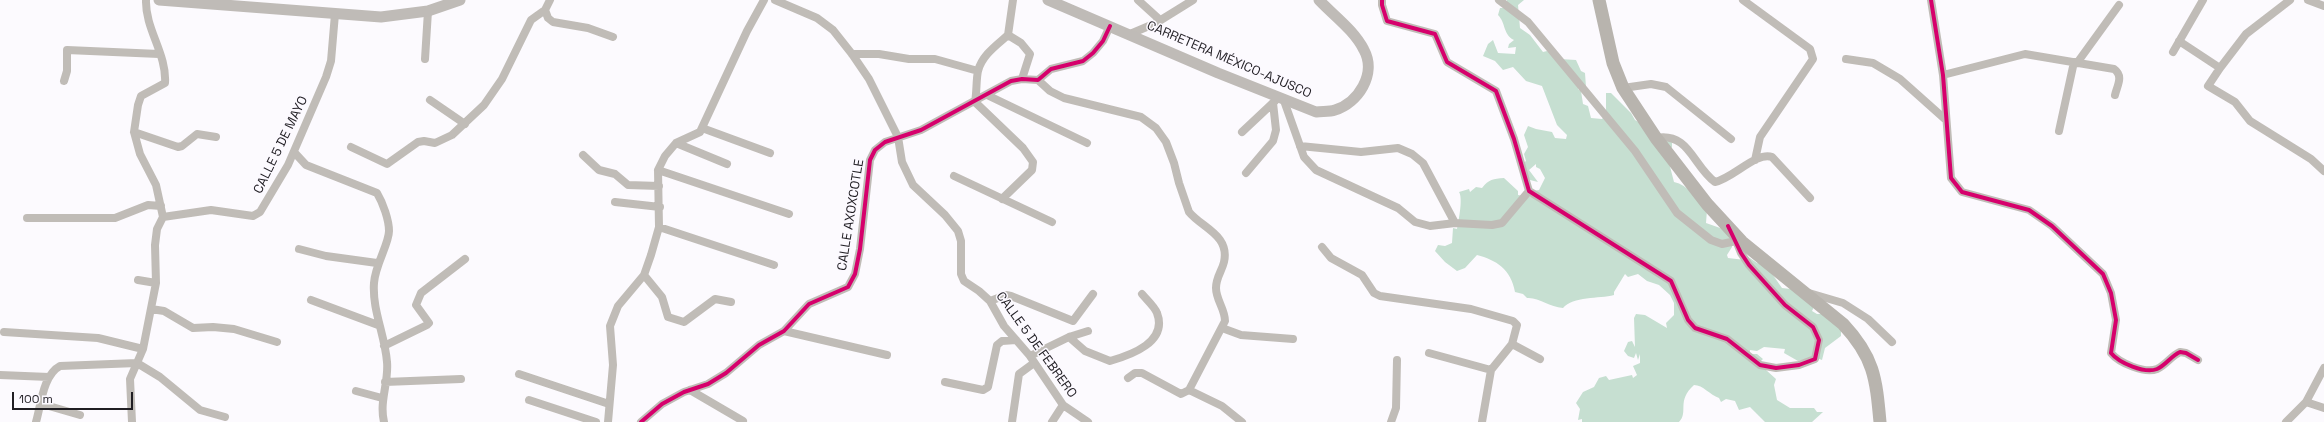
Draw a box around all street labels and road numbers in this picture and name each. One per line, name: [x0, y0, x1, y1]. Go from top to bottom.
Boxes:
street label: CARRETERA MÉXICO-AJUSCO: [1144, 18, 1314, 102]
street label: CALLE 5 DE MAYO: [251, 94, 311, 196]
street label: CALLE AXOXCOTLE: [834, 158, 868, 272]
street label: CALLE 5 DE FEBRERO: [992, 289, 1080, 401]

